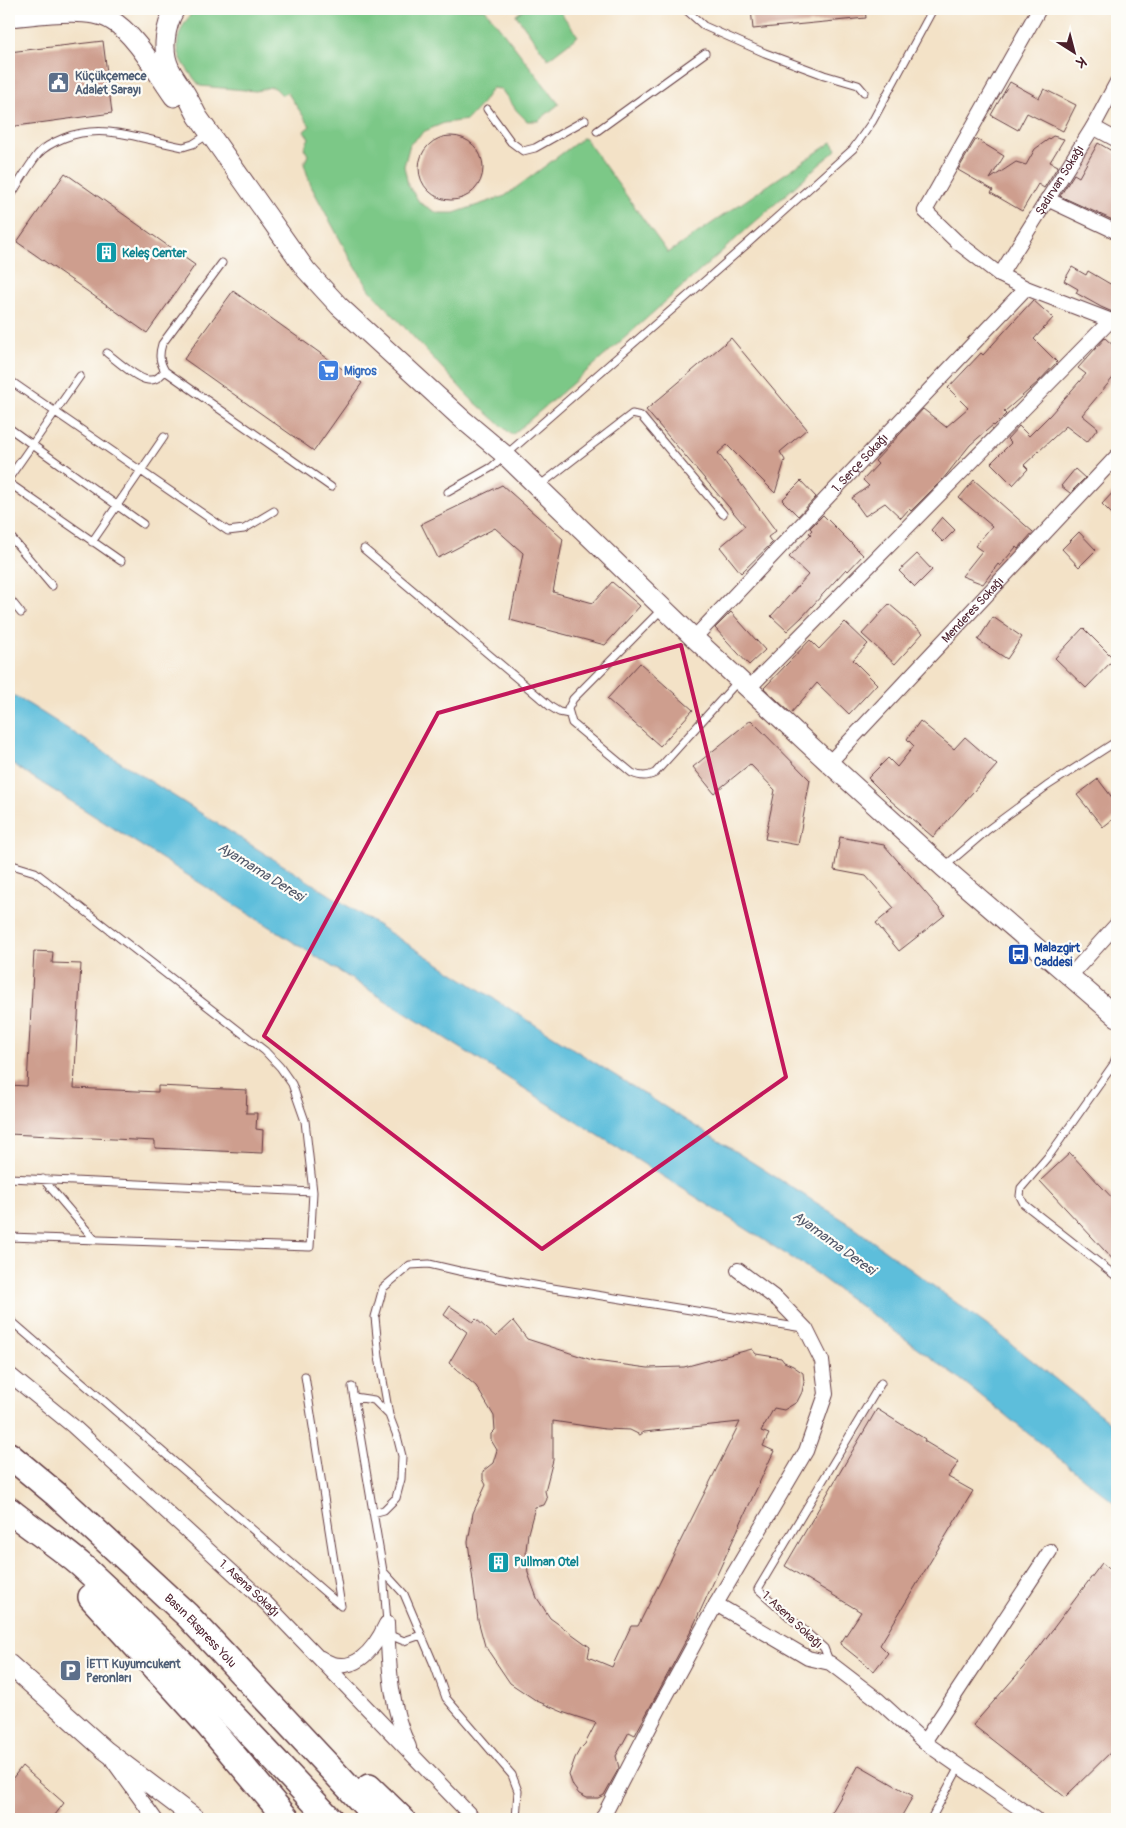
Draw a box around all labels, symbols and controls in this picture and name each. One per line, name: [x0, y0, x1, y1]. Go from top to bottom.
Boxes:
north arrow: [1048, 28, 1098, 78]
text: K: [1072, 53, 1090, 72]
place label: Küçükçemece Adalet Sarayı: [75, 69, 148, 98]
public building icon: Küçükçemece Adalet Sarayı: [47, 71, 71, 95]
street label: Şadırvan Sokağı: [1032, 142, 1087, 218]
building icon: Keleş Center: [94, 241, 118, 265]
place label: Keleş Center: [122, 246, 187, 261]
supermarket icon: Migros: [316, 359, 340, 383]
place label: Migros: [344, 364, 377, 379]
street label: 1. Serçe Sokağı: [828, 431, 891, 496]
street label: Menderes Sokağı: [938, 574, 1007, 646]
water label: Ayamama Deresi: [215, 839, 309, 906]
place label: Malazgirt Caddesi: [1034, 941, 1081, 970]
bus stop icon: Malazgirt Caddesi: [1006, 943, 1030, 967]
water label: Ayamama Deresi: [789, 1207, 881, 1280]
building icon: Pullman Otel: [486, 1550, 510, 1574]
place label: Pullman Otel: [514, 1555, 579, 1570]
street label: 1. Asena Sokağı: [216, 1556, 283, 1620]
street label: 1. Asena Sokağı: [759, 1588, 825, 1652]
street label: Basın Ekspress Yolu: [161, 1590, 240, 1671]
place label: İETT Kuyumcukent Peronları: [86, 1656, 182, 1686]
parking icon: İETT Kuyumcukent Peronları: [58, 1659, 82, 1683]

